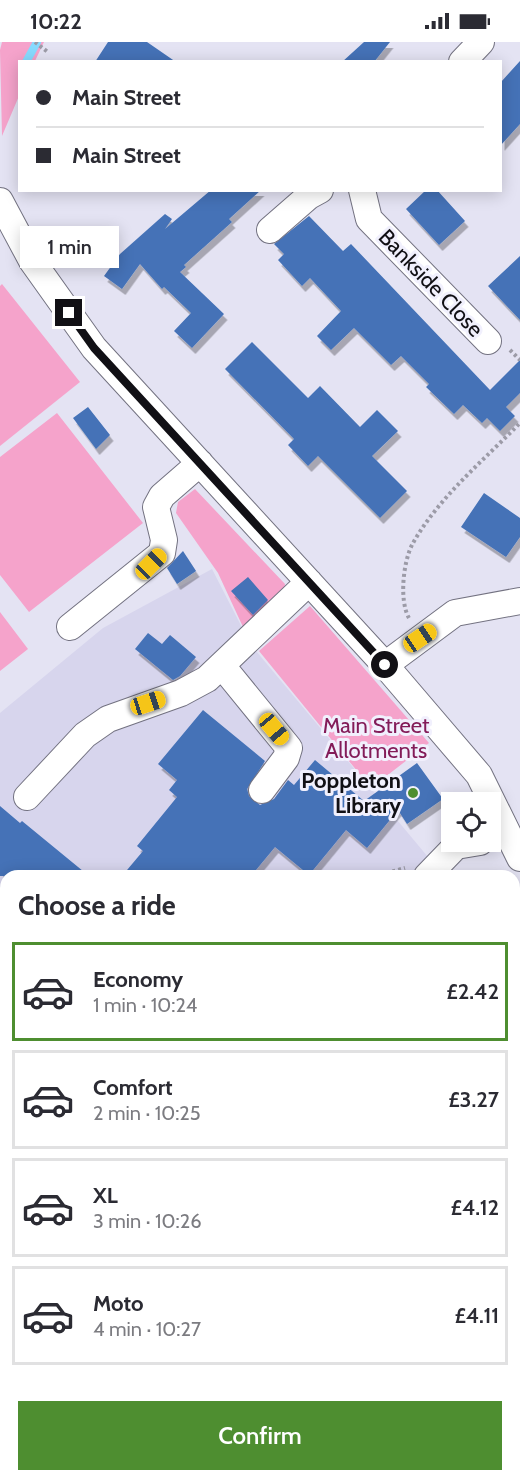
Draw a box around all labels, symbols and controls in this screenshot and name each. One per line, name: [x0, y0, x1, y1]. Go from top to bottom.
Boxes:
text: 10:22: [30, 8, 82, 35]
text: Main Street: [72, 84, 181, 111]
text: Main Street: [72, 142, 181, 169]
street label: Bankside Close: [373, 224, 489, 342]
callout: 1 min: [20, 226, 118, 268]
text: 1 min: [47, 235, 92, 259]
route end: [55, 299, 82, 326]
car: [132, 545, 170, 583]
car: [400, 620, 440, 656]
route start: [371, 651, 398, 678]
car: [128, 689, 168, 717]
car: [256, 709, 292, 749]
park label: Main Street Allotments: [323, 712, 430, 764]
place label: Poppleton Library: [301, 767, 401, 819]
marker: Poppleton Library: [406, 786, 420, 800]
map controls: [441, 792, 501, 852]
button: locate: [441, 792, 501, 852]
text: Choose a ride: [18, 889, 176, 922]
icon: car: [21, 965, 75, 1019]
text: Economy: [93, 966, 183, 993]
text: £2.42: [446, 978, 499, 1005]
text: 1 min · 10:24: [93, 993, 197, 1017]
icon: car: [21, 1073, 75, 1127]
text: Comfort: [93, 1074, 172, 1101]
text: £3.27: [448, 1086, 499, 1113]
text: 2 min · 10:25: [93, 1101, 201, 1125]
icon: car: [21, 1181, 75, 1235]
text: XL: [93, 1182, 118, 1209]
text: £4.12: [451, 1194, 499, 1221]
text: 3 min · 10:26: [93, 1209, 202, 1233]
icon: car: [21, 1289, 75, 1343]
text: Moto: [93, 1290, 144, 1317]
text: £4.11: [454, 1302, 499, 1329]
text: 4 min · 10:27: [93, 1317, 201, 1341]
button: Confirm: [18, 1401, 502, 1470]

